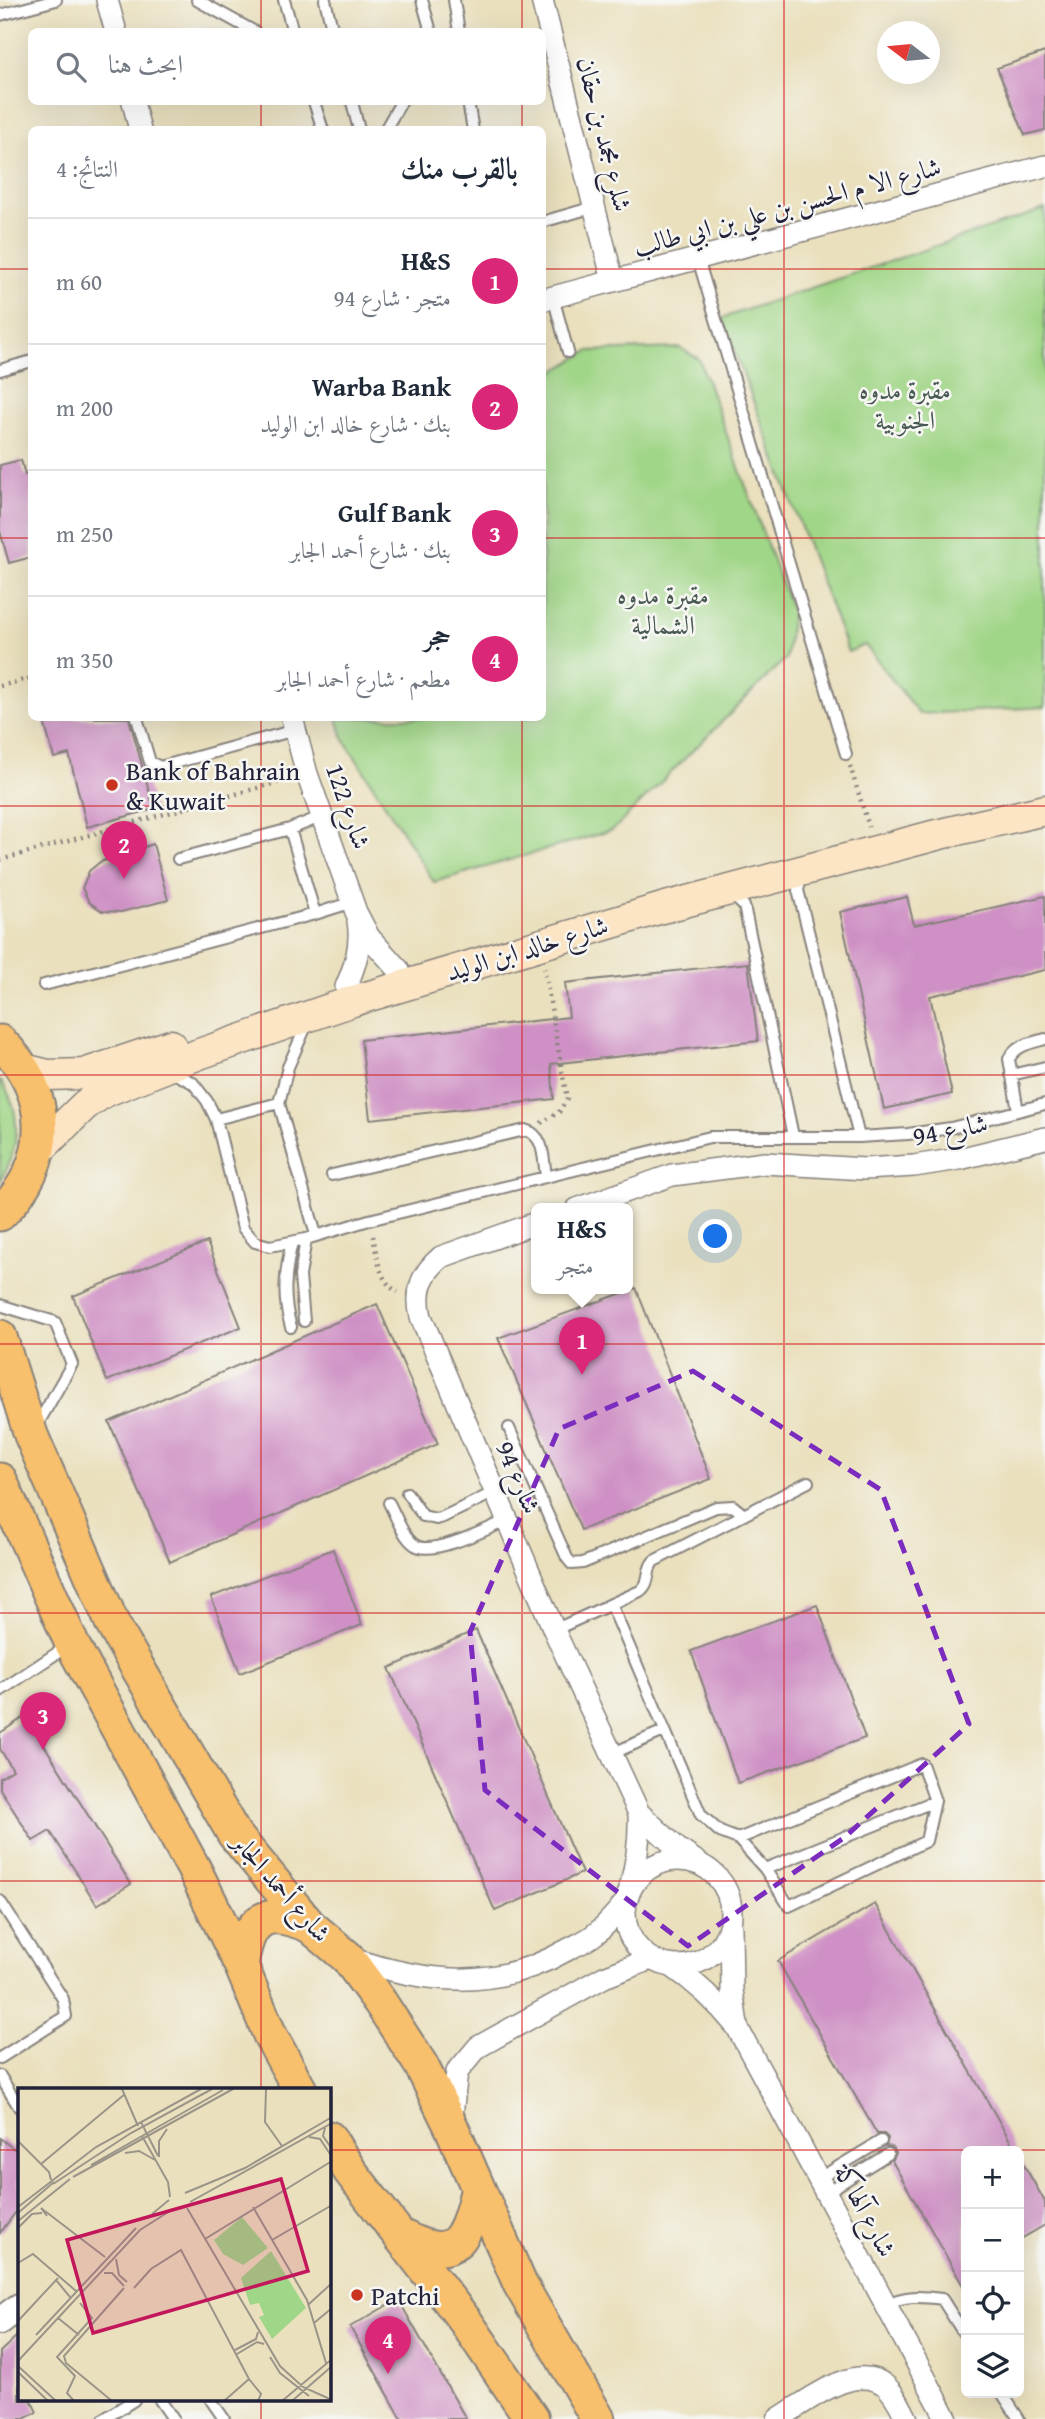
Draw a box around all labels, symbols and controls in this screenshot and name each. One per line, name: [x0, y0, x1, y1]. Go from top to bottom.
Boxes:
north arrow: [877, 21, 940, 84]
search box: [28, 28, 546, 105]
text: ابحث هنا: [108, 44, 183, 83]
icon: search: [52, 48, 90, 86]
street label: شلرع مجمد بن حقان: [564, 52, 643, 216]
text: بالقرب منك: [401, 146, 518, 190]
street label: شارع الا م الحسن بن علي بن ابي طالب: [629, 146, 947, 272]
text: النتائج: 4: [56, 152, 118, 185]
text: H&S: [401, 241, 451, 280]
text: 60 m: [56, 265, 102, 298]
text: 1: [489, 265, 501, 298]
text: متجر · شارع 94: [333, 281, 451, 314]
text: Warba Bank: [312, 367, 451, 406]
park label: مقبرة مدوه الجنوبية: [859, 370, 951, 439]
text: 200 m: [56, 391, 113, 424]
text: 2: [489, 391, 501, 424]
text: بنك · شارع خالد ابن الوليد: [260, 407, 451, 440]
text: Gulf Bank: [338, 493, 451, 532]
text: 250 m: [56, 517, 113, 550]
text: 3: [489, 517, 501, 550]
text: بنك · شارع أحمد الجابر: [290, 533, 451, 566]
park label: مقبرة مدوه الشمالية: [617, 575, 709, 644]
text: حجر: [424, 616, 451, 655]
text: 350 m: [56, 643, 113, 676]
text: 4: [489, 643, 501, 676]
text: مطعم · شارع أحمد الجابر: [276, 662, 451, 695]
place label: Bank of Bahrain & Kuwait: [126, 751, 301, 820]
street label: شارع 122: [313, 758, 382, 855]
marker: Bank of Bahrain & Kuwait: [104, 777, 120, 793]
pin: 2: [101, 821, 147, 879]
street label: شارع خالد ابن الوليد: [441, 905, 614, 994]
street label: شارع 94: [909, 1103, 992, 1158]
popup: [531, 1203, 633, 1294]
text: H&S: [557, 1209, 607, 1248]
your location: [698, 1219, 732, 1253]
text: متجر: [557, 1249, 594, 1282]
pin: 1: [559, 1317, 605, 1375]
street label: شارع 94: [483, 1434, 552, 1521]
pin: 3: [20, 1692, 66, 1750]
street label: شارع أحمد الجابر: [219, 1821, 341, 1952]
inset map: [18, 2088, 331, 2402]
map controls: [961, 2146, 1024, 2398]
button: +: [961, 2146, 1024, 2209]
street label: شارع آلهاكة: [822, 2155, 907, 2265]
button: −: [961, 2209, 1024, 2272]
button: locate: [961, 2272, 1024, 2335]
place label: Patchi: [371, 2276, 439, 2315]
marker: Patchi: [349, 2287, 365, 2303]
pin: 4: [365, 2316, 411, 2374]
button: layers: [961, 2335, 1024, 2398]

